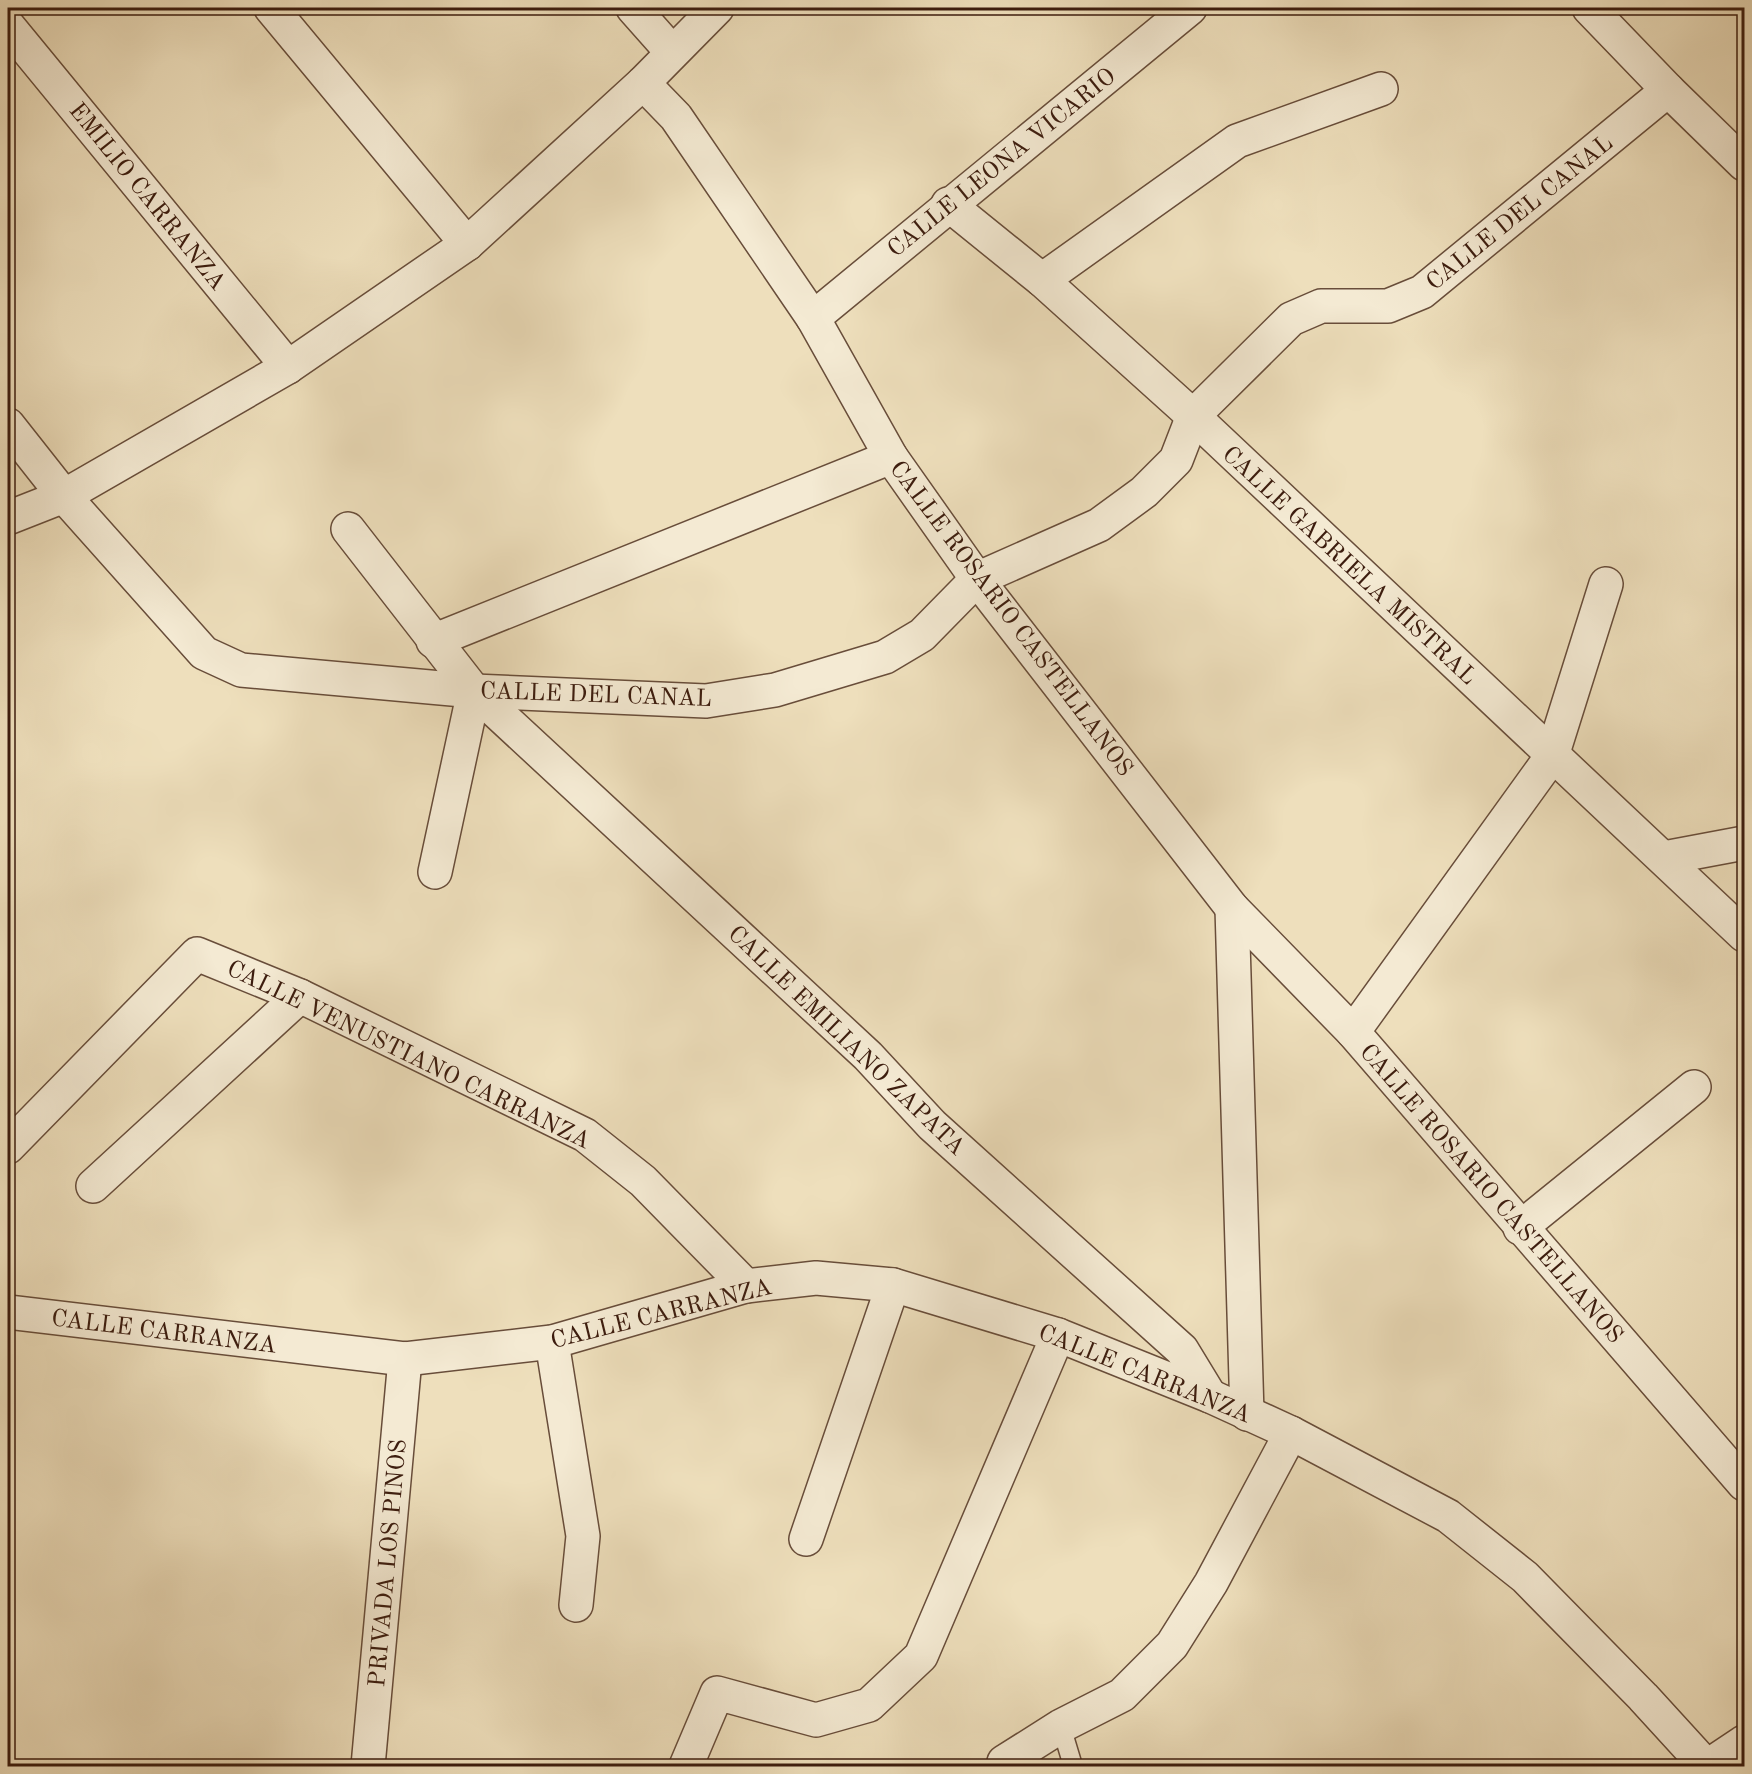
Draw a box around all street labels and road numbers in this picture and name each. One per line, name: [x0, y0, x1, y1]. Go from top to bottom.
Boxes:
street label: CALLE LEONA VICARIO: [884, 64, 1121, 263]
street label: EMILIO CARRANZA: [64, 99, 229, 296]
street label: CALLE DEL CANAL: [1423, 131, 1618, 296]
street label: CALLE GABRIELA MISTRAL: [1217, 443, 1480, 690]
street label: CALLE ROSARIO CASTELLANOS: [884, 457, 1137, 781]
street label: CALLE DEL CANAL: [480, 680, 712, 712]
street label: CALLE EMILIANO ZAPATA: [723, 922, 969, 1161]
street label: CALLE VENUSTIANO CARRANZA: [223, 957, 594, 1154]
street label: CALLE ROSARIO CASTELLANOS: [1354, 1040, 1627, 1349]
street label: CALLE CARRANZA: [548, 1276, 774, 1354]
street label: CALLE CARRANZA: [50, 1307, 278, 1359]
street label: CALLE CARRANZA: [1035, 1321, 1254, 1428]
street label: PRIVADA LOS PINOS: [366, 1438, 412, 1688]

